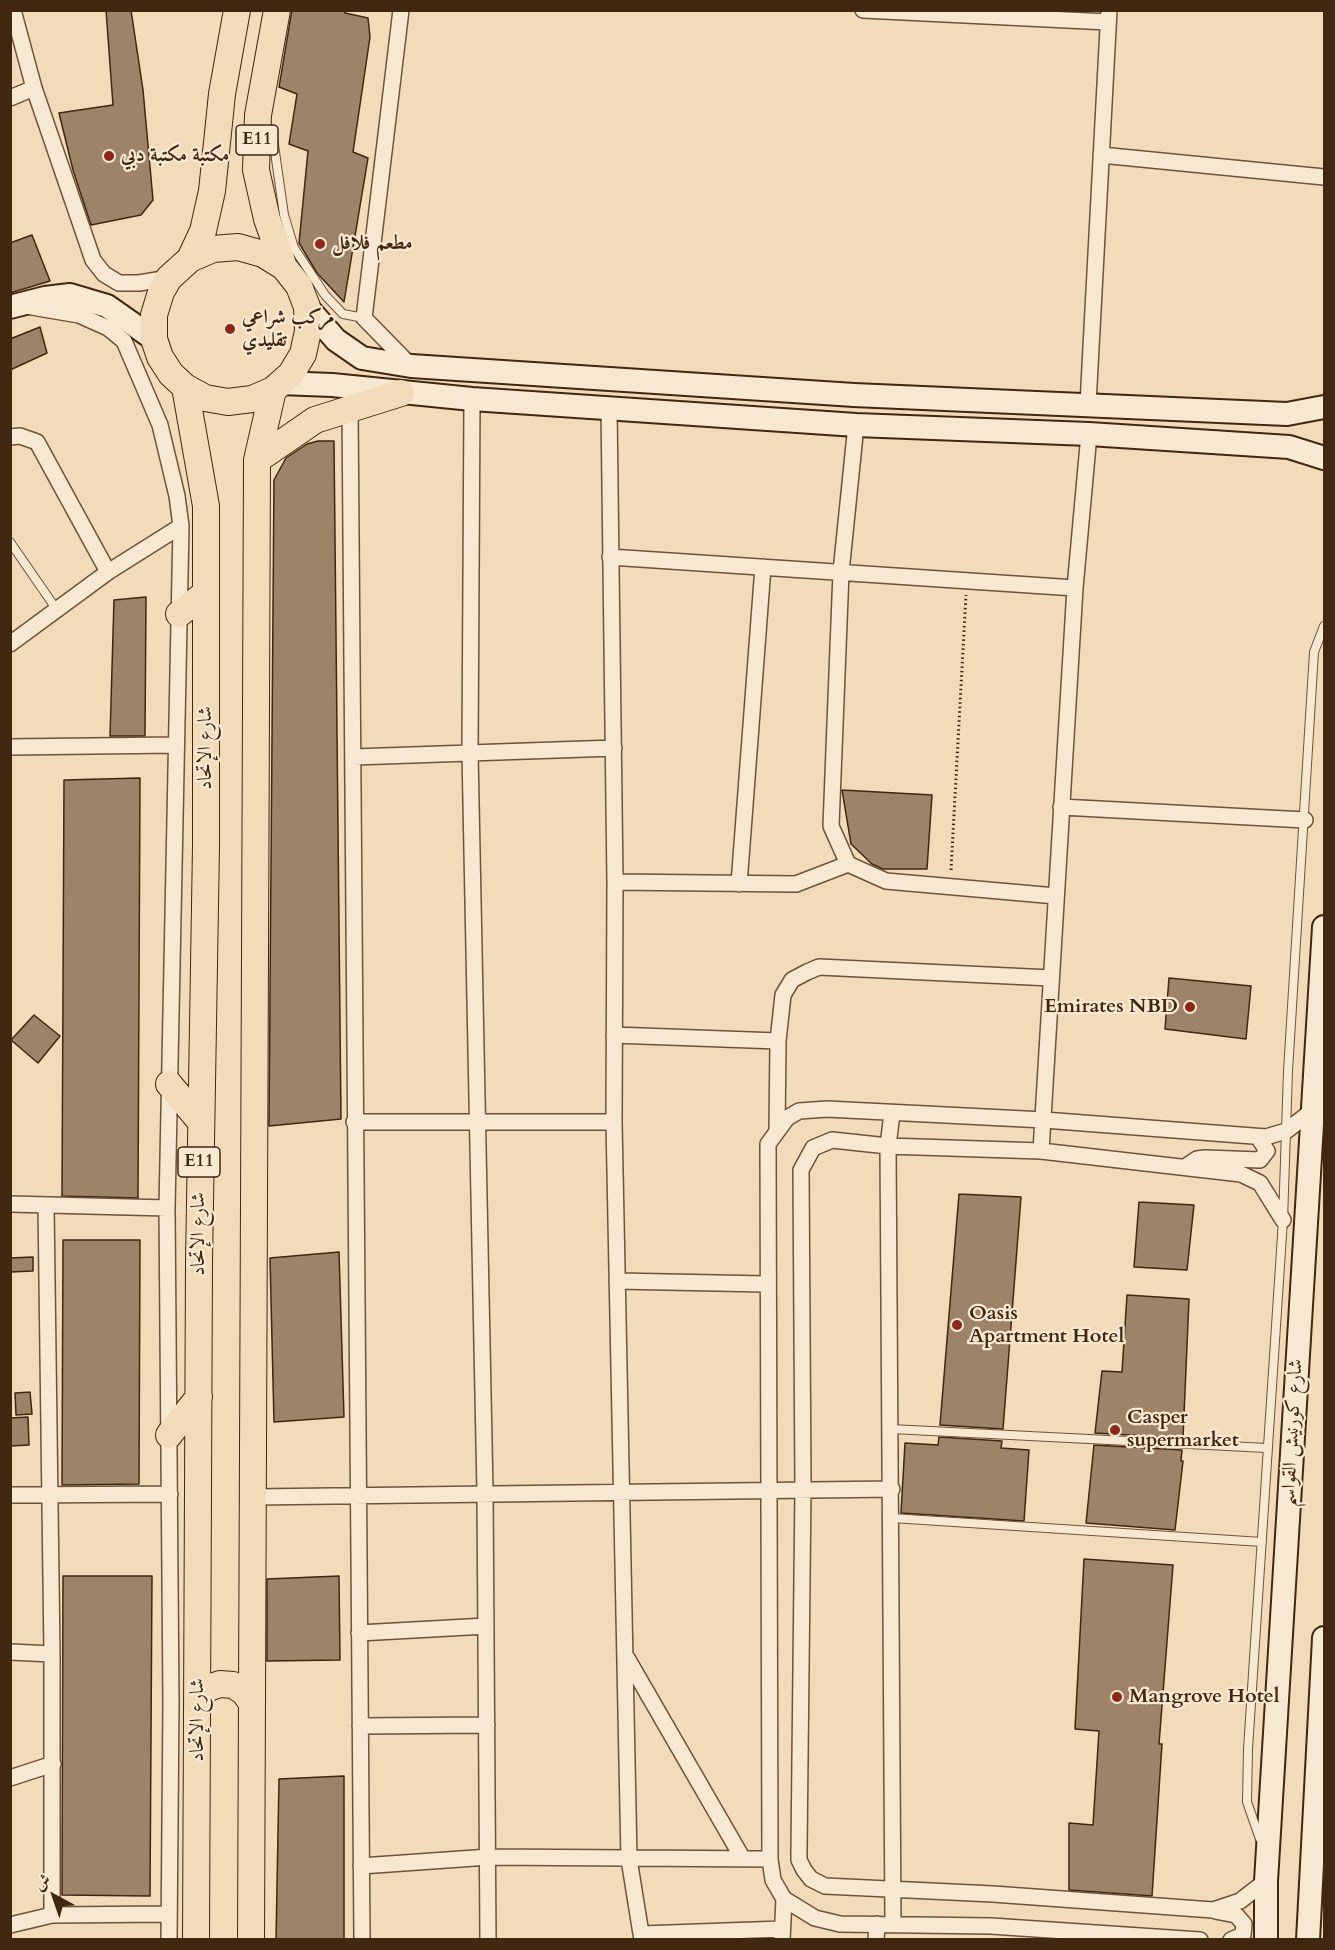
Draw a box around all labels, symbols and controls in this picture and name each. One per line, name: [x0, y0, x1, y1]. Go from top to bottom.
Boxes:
road number: E11: [236, 125, 278, 155]
place label: مكتبة مكتبة دبي: [121, 144, 229, 168]
marker: مكتبة مكتبة دبي: [102, 149, 116, 163]
place label: مطعم فلافل: [332, 232, 412, 256]
marker: مطعم فلافل: [313, 237, 327, 251]
place label: مركب شراعي تقليدي: [242, 306, 334, 353]
marker: مركب شراعي تقليدي: [223, 322, 237, 336]
street label: شارع الإتحاد: [194, 706, 218, 790]
place label: Emirates NBD: [1044, 995, 1178, 1019]
marker: Emirates NBD: [1183, 1000, 1197, 1014]
road number: E11: [178, 1147, 220, 1177]
street label: شارع الإتحاد: [187, 1192, 211, 1276]
place label: Oasis Apartment Hotel: [969, 1302, 1124, 1349]
marker: Oasis Apartment Hotel: [950, 1318, 964, 1332]
street label: شارع كورنيش القواسم: [1277, 1358, 1309, 1508]
place label: Casper supermarket: [1127, 1406, 1239, 1453]
marker: Casper supermarket: [1108, 1423, 1122, 1437]
street label: شارع الإتحاد: [186, 1678, 210, 1762]
place label: Mangrove Hotel: [1129, 1685, 1279, 1709]
marker: Mangrove Hotel: [1110, 1690, 1124, 1704]
north arrow: [24, 1866, 84, 1926]
text: ش: [29, 1869, 56, 1896]

